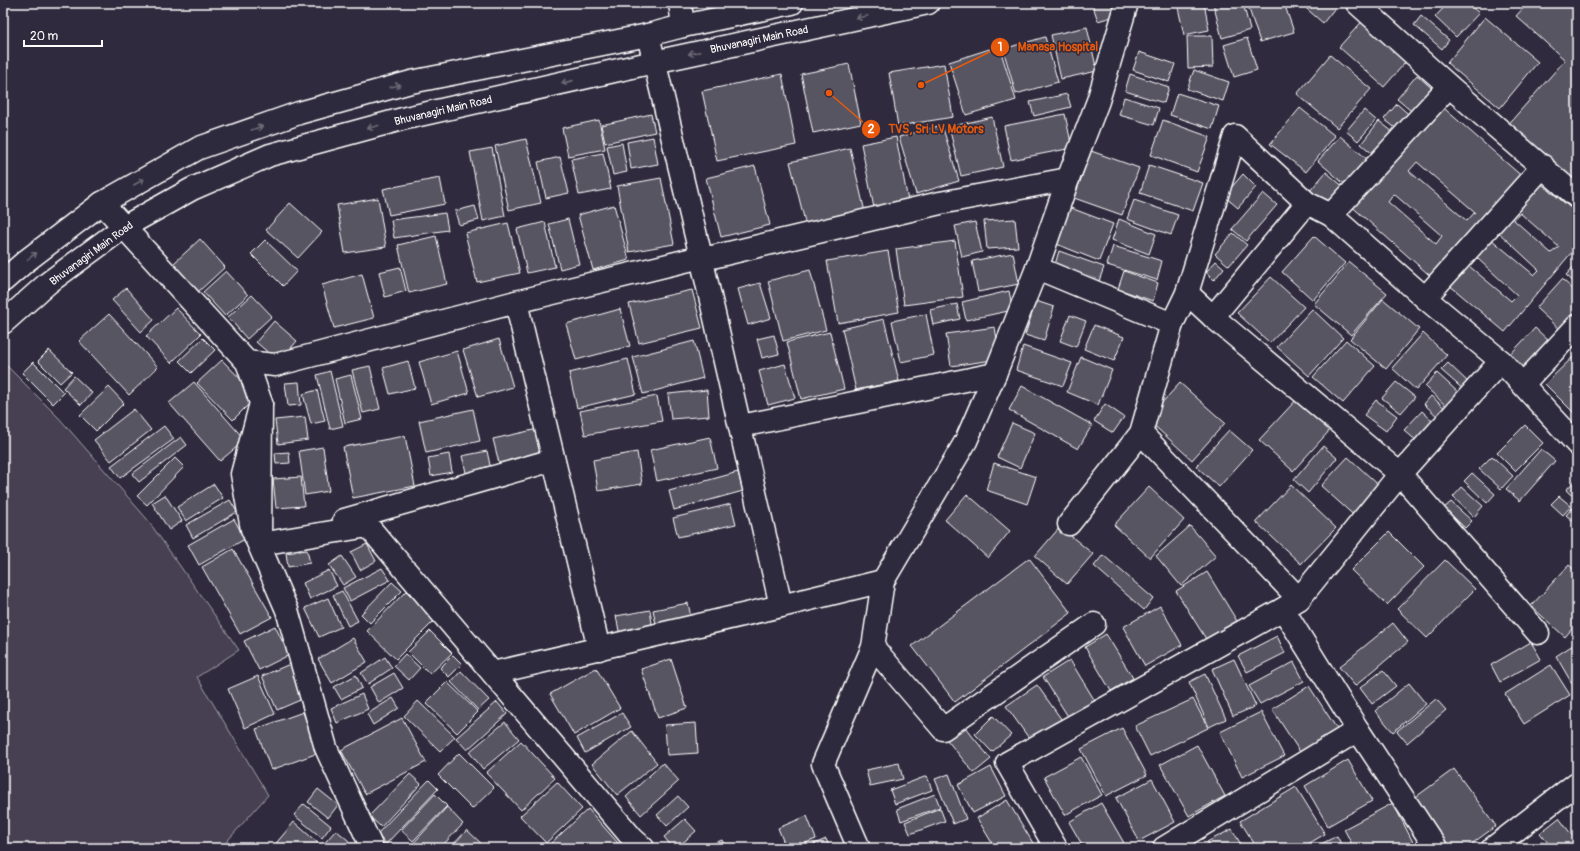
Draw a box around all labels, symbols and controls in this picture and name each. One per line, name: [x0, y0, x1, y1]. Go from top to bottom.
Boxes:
one-way arrow: [856, 14, 869, 22]
scale bar: [24, 22, 102, 48]
street label: Bhuvanagiri Main Road: [709, 23, 809, 56]
text: 20 m: [30, 29, 59, 44]
callout: Manasa Hospital: [990, 35, 1106, 59]
text: 1: [998, 40, 1002, 55]
text: Manasa Hospital: [1018, 40, 1098, 55]
one-way arrow: [688, 50, 701, 58]
one-way arrow: [561, 78, 574, 86]
one-way arrow: [388, 82, 401, 90]
street label: Bhuvanagiri Main Road: [393, 93, 493, 128]
callout: TVS, Sri LV Motors: [861, 117, 992, 141]
text: 2: [868, 122, 875, 137]
text: TVS, Sri LV Motors: [887, 122, 984, 137]
one-way arrow: [250, 123, 262, 131]
one-way arrow: [366, 124, 379, 131]
one-way arrow: [133, 178, 145, 186]
street label: Bhuvanagiri Main Road: [47, 219, 136, 288]
one-way arrow: [27, 252, 38, 260]

